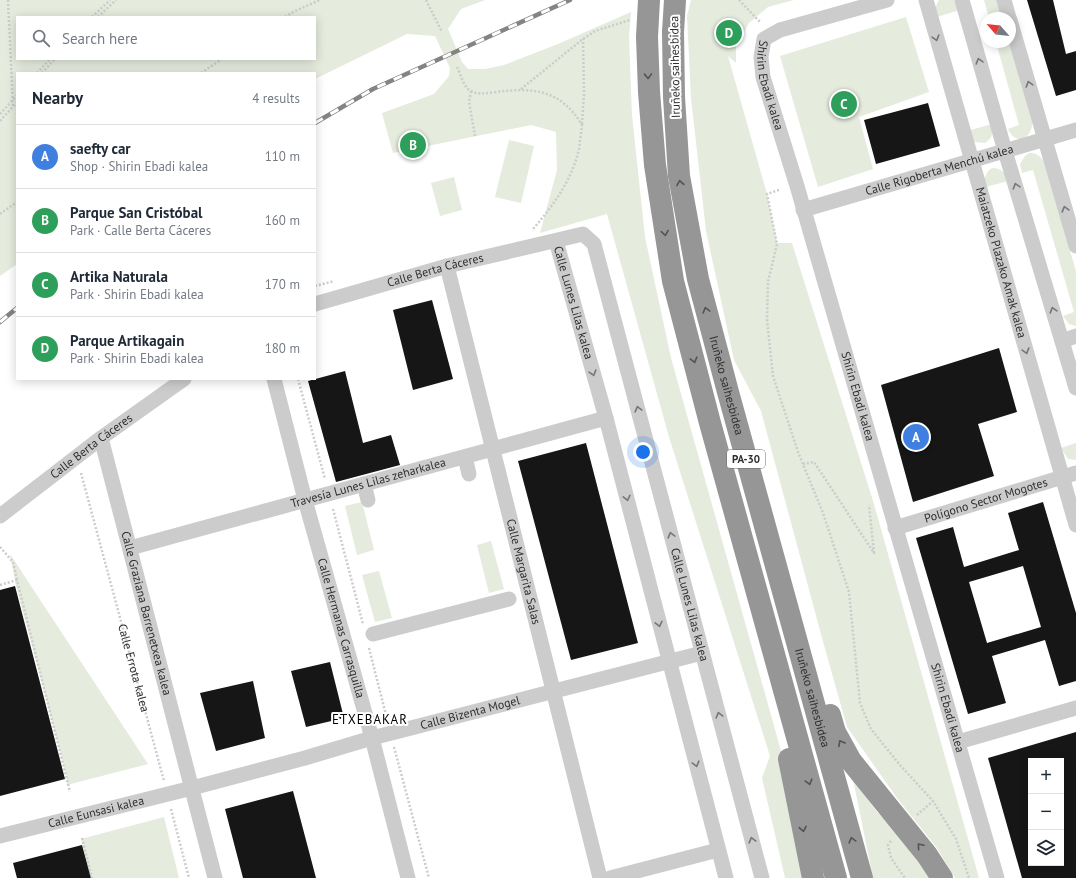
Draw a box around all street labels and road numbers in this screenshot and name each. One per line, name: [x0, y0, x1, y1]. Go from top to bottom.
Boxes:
street label: Iruñeko saihesbidea: [666, 16, 683, 118]
street label: Shirin Ebadi kalea: [754, 39, 787, 132]
street label: Calle Rigoberta Menchú kalea: [863, 141, 1015, 198]
street label: Maiatzeko Plazako Amak kalea: [973, 185, 1030, 340]
street label: Calle Lunes Lilas kalea: [551, 244, 597, 361]
street label: Calle Berta Cáceres: [385, 250, 485, 290]
street label: Iruñeko saihesbidea: [706, 334, 747, 437]
street label: Shirin Ebadi kalea: [838, 350, 878, 443]
street label: Calle Berta Cáceres: [47, 410, 135, 482]
road number: PA-30: [727, 450, 765, 468]
street label: Travesía Lunes Lilas zeharkalea: [289, 454, 447, 511]
street label: Polígono Sector Mogotes: [922, 474, 1049, 526]
street label: Calle Margarita Salas: [503, 517, 544, 626]
street label: Calle Graziana Barrenetxea kalea: [118, 529, 175, 697]
street label: Calle Lunes Lilas kalea: [668, 546, 712, 663]
street label: Calle Hermanas Carrasquilla: [315, 556, 368, 700]
street label: Calle Errota kalea: [115, 622, 153, 714]
street label: Iruñeko saihesbidea: [792, 646, 834, 749]
street label: Shirin Ebadi kalea: [928, 661, 968, 754]
street label: Calle Bizenta Mogel: [419, 692, 522, 732]
street label: Calle Eunsasi kalea: [46, 792, 145, 831]

